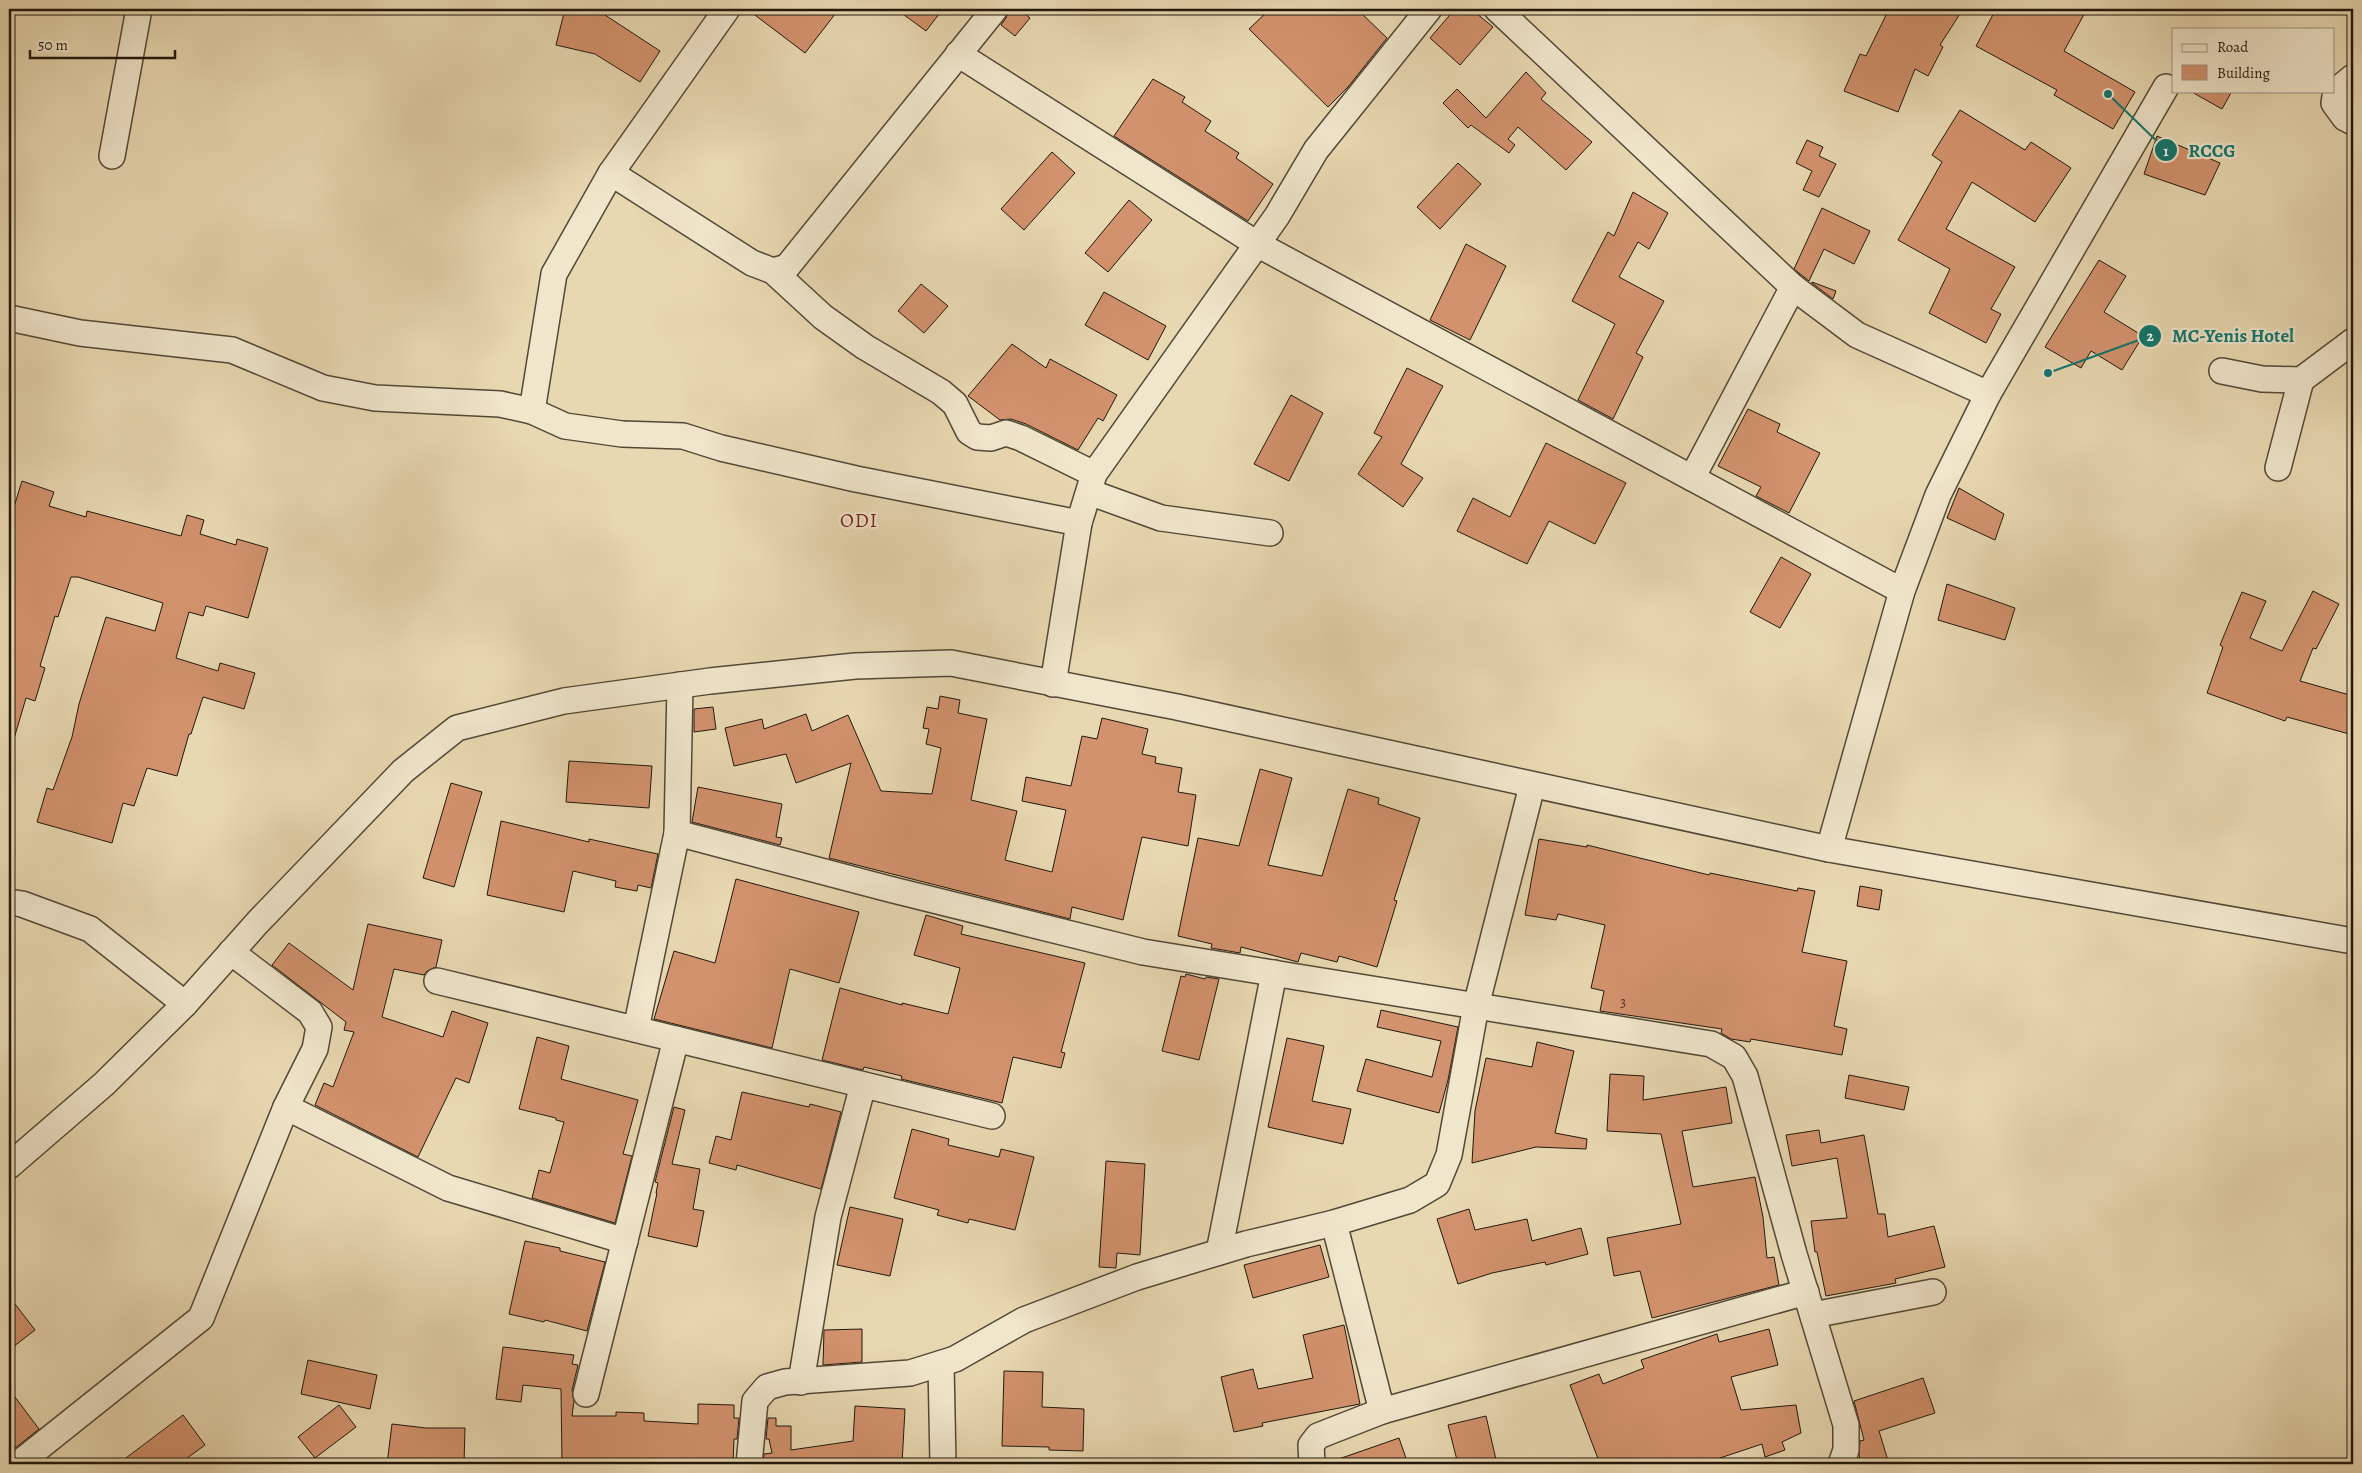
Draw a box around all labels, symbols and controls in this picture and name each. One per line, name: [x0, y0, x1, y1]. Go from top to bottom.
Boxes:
scale bar: [30, 28, 175, 60]
legend: [2172, 28, 2334, 92]
text: 50 m: [38, 35, 68, 55]
text: Road: [2217, 37, 2249, 57]
text: Building: [2217, 63, 2270, 83]
callout: RCCG: [2153, 133, 2246, 167]
text: RCCG: [2188, 138, 2236, 164]
text: 1: [2163, 141, 2169, 161]
callout: MC-Yenis Hotel: [2137, 319, 2304, 353]
text: MC-Yenis Hotel: [2172, 323, 2294, 349]
text: 2: [2146, 326, 2154, 346]
district label: ODI: [840, 507, 878, 534]
house number: 3: [1620, 992, 1626, 1012]

